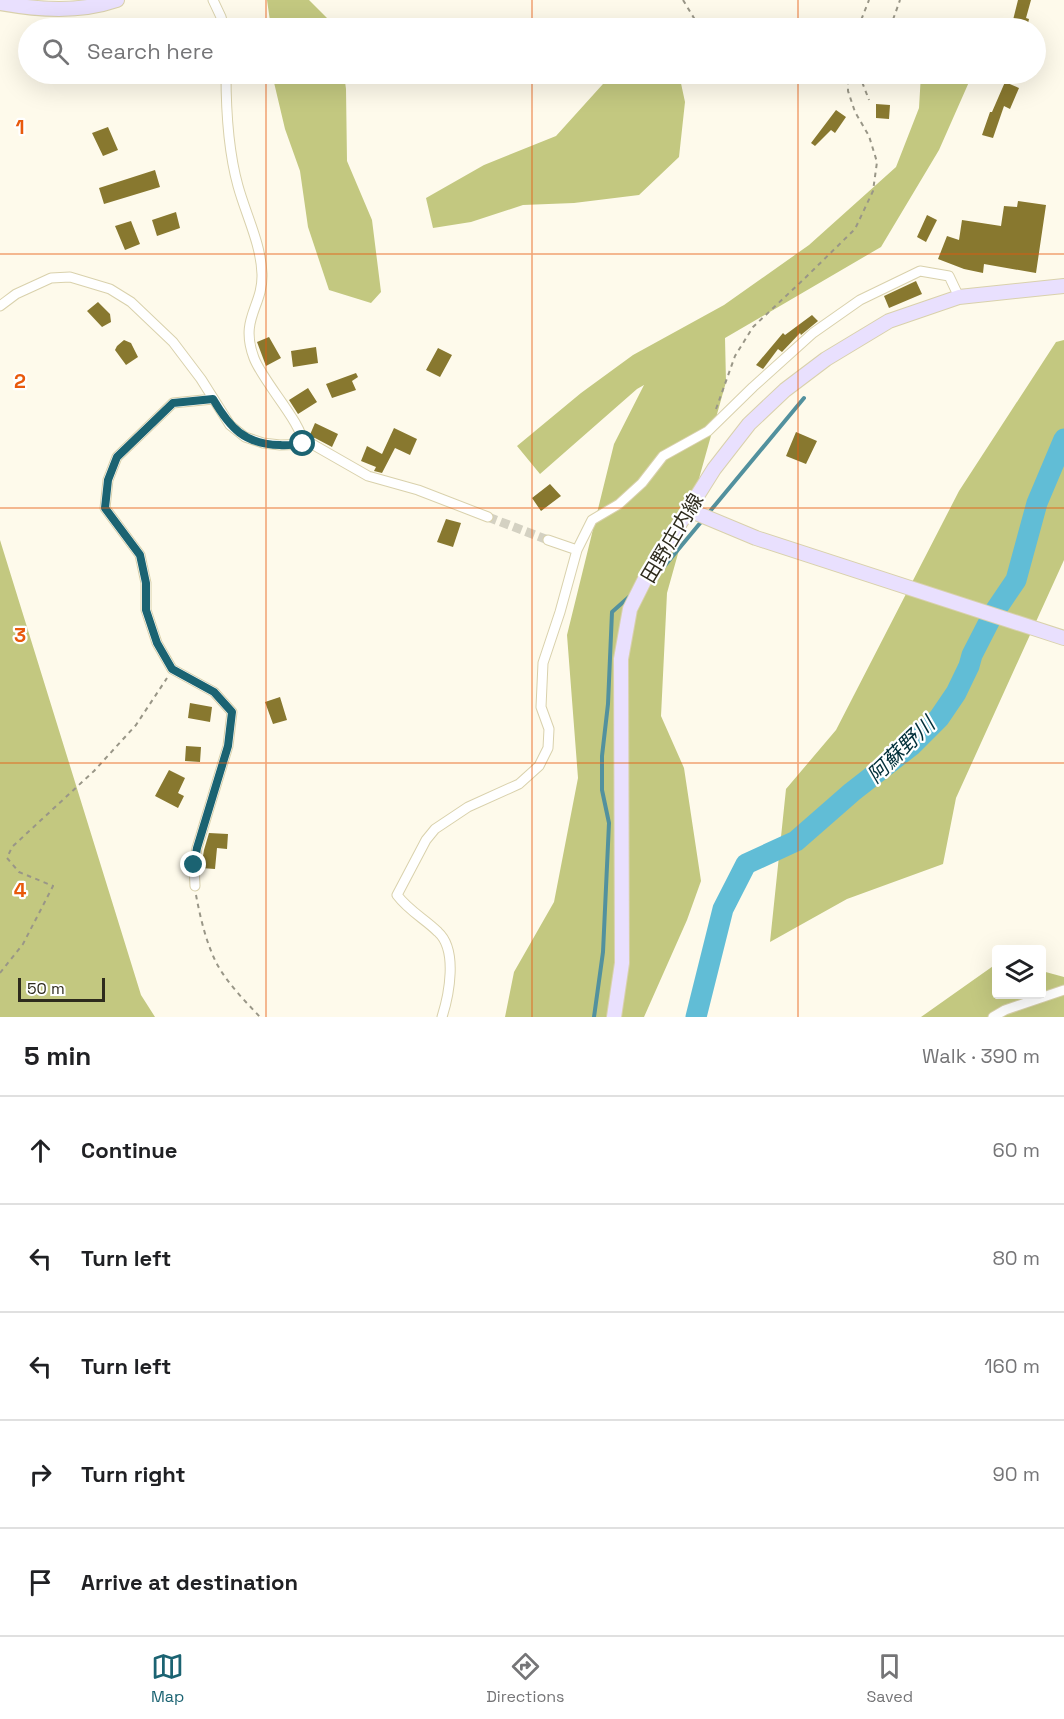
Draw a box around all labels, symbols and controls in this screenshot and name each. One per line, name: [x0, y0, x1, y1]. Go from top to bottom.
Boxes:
search box: [18, 18, 1046, 84]
icon: search: [39, 35, 72, 68]
text: Search here: [87, 37, 214, 65]
text: 1: [15, 114, 25, 140]
text: 2: [14, 368, 26, 394]
route start: [289, 430, 315, 456]
street label: 田野庄内線: [635, 488, 709, 588]
text: 3: [14, 622, 26, 648]
water label: 阿蘇野川: [861, 709, 942, 789]
route end: [180, 851, 206, 877]
text: 4: [14, 877, 27, 903]
map controls: [992, 945, 1046, 999]
button: layers: [992, 945, 1046, 999]
scale bar: [18, 975, 105, 1002]
text: 50 m: [27, 978, 65, 999]
text: 5 min: [24, 1039, 91, 1073]
text: Walk · 390 m: [922, 1043, 1040, 1069]
icon: ahead: [24, 1134, 57, 1167]
text: Continue: [81, 1136, 177, 1164]
text: 60 m: [993, 1137, 1040, 1163]
icon: left: [24, 1242, 57, 1275]
text: Turn left: [81, 1244, 171, 1272]
text: 80 m: [992, 1245, 1040, 1271]
icon: left: [24, 1350, 57, 1383]
text: Turn left: [81, 1352, 171, 1380]
text: 160 m: [984, 1353, 1040, 1379]
icon: right: [24, 1458, 57, 1491]
text: Turn right: [81, 1460, 186, 1488]
text: 90 m: [993, 1461, 1040, 1487]
icon: arrive: [24, 1566, 57, 1599]
text: Arrive at destination: [81, 1568, 298, 1596]
tab: Map: [151, 1650, 184, 1707]
tab: Directions: [486, 1650, 565, 1707]
tab: Saved: [866, 1650, 913, 1707]

